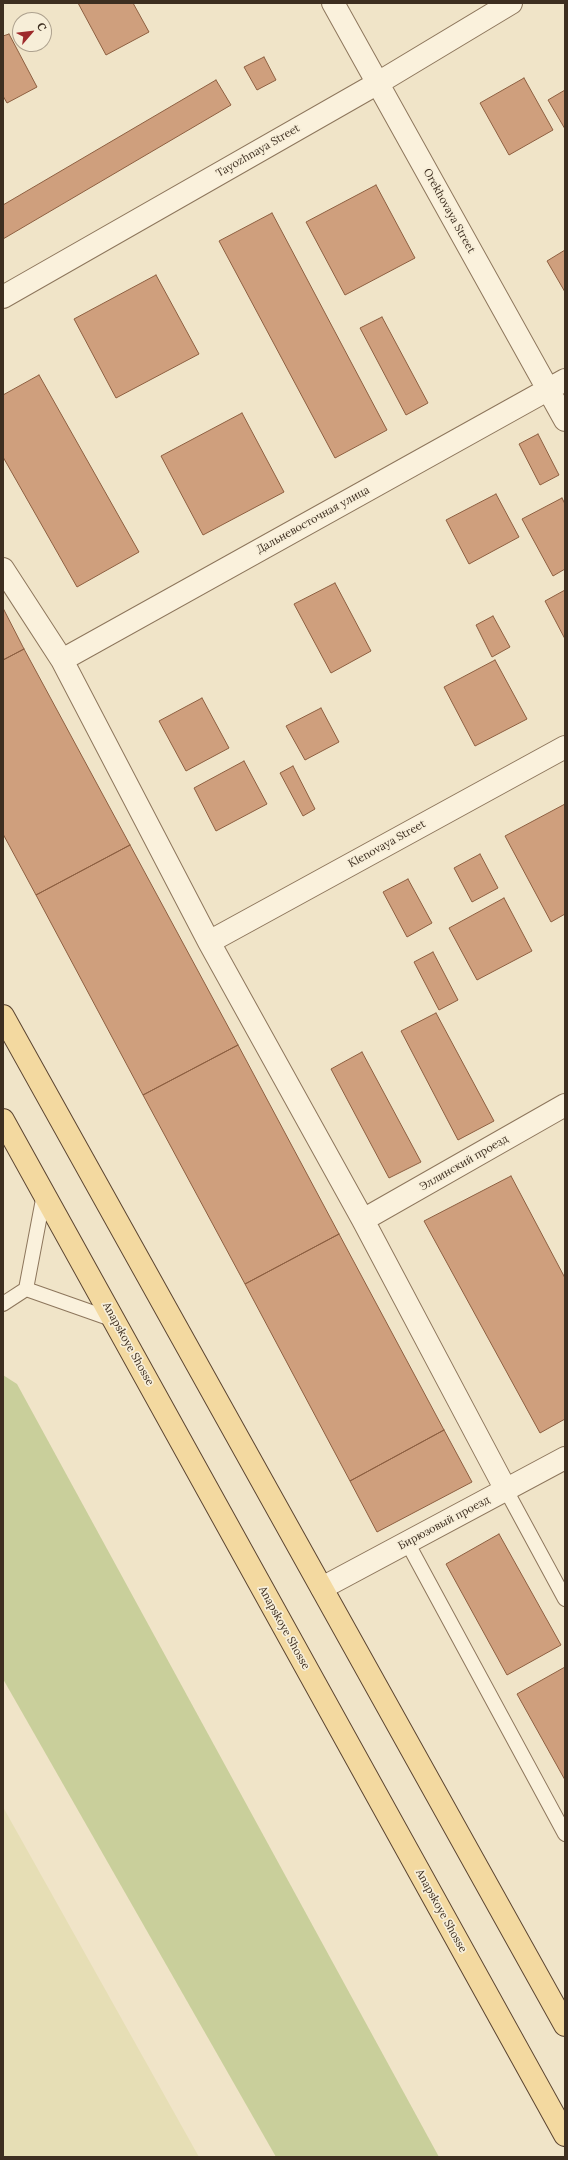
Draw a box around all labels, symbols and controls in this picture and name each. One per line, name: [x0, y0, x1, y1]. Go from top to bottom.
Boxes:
north arrow: [12, 12, 52, 52]
text: С: [34, 20, 50, 33]
street label: Tayozhnaya Street: [214, 122, 302, 180]
street label: Orekhovaya Street: [420, 166, 478, 256]
street label: Дальневосточная улица: [254, 483, 372, 557]
street label: Klenovaya Street: [346, 817, 428, 871]
street label: Эллинский проезд: [417, 1132, 511, 1194]
street label: Anapskoye Shosse: [100, 1300, 156, 1388]
street label: Бирюзовый проезд: [396, 1493, 492, 1553]
street label: Anapskoye Shosse: [256, 1584, 312, 1672]
street label: Anapskoye Shosse: [413, 1867, 469, 1955]

